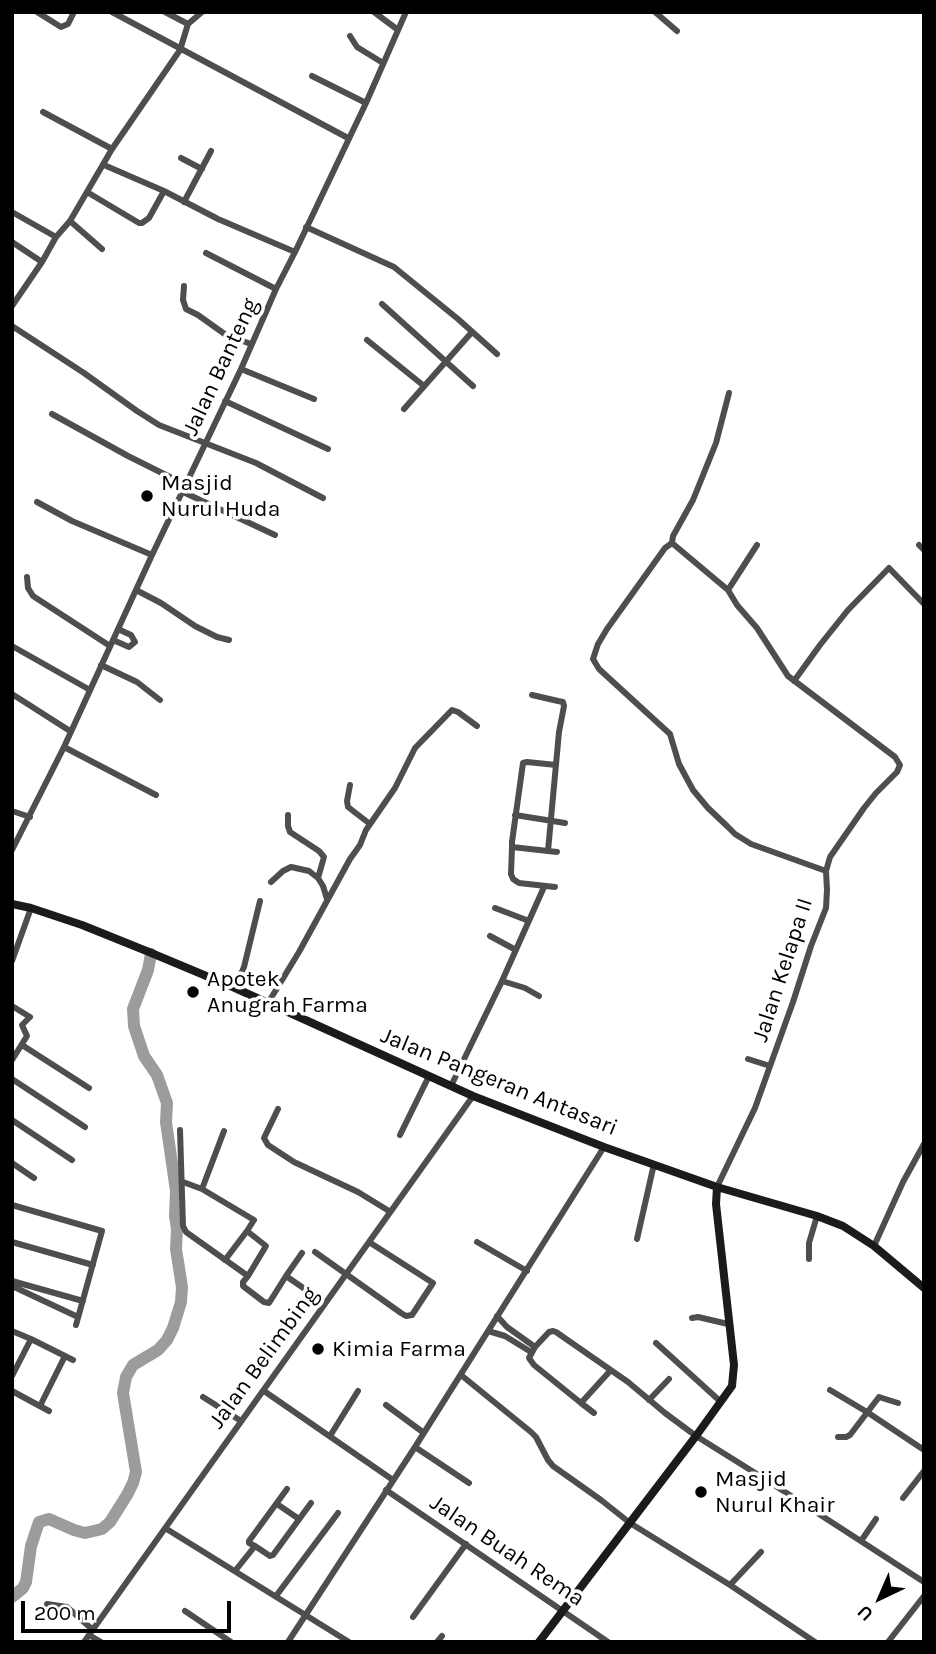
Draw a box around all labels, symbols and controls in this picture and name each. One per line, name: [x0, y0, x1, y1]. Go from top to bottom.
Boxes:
street label: Jalan Banteng: [177, 294, 265, 440]
place label: Masjid Nurul Huda: [161, 469, 280, 523]
marker: Masjid Nurul Huda: [139, 488, 155, 504]
street label: Jalan Kelapa II: [747, 895, 819, 1045]
place label: Apotek Anugrah Farma: [207, 965, 368, 1019]
marker: Apotek Anugrah Farma: [185, 984, 201, 1000]
street label: Jalan Pangeran Antasari: [376, 1022, 622, 1142]
street label: Jalan Belimbing: [203, 1282, 325, 1434]
place label: Kimia Farma: [332, 1335, 466, 1363]
marker: Kimia Farma: [310, 1341, 326, 1357]
place label: Masjid Nurul Khair: [715, 1465, 834, 1519]
marker: Masjid Nurul Khair: [693, 1484, 709, 1500]
street label: Jalan Buah Rema: [424, 1489, 590, 1613]
north arrow: [845, 1563, 915, 1633]
scale bar: [24, 1588, 234, 1632]
text: 200 m: [34, 1601, 96, 1625]
text: U: [853, 1601, 878, 1626]

